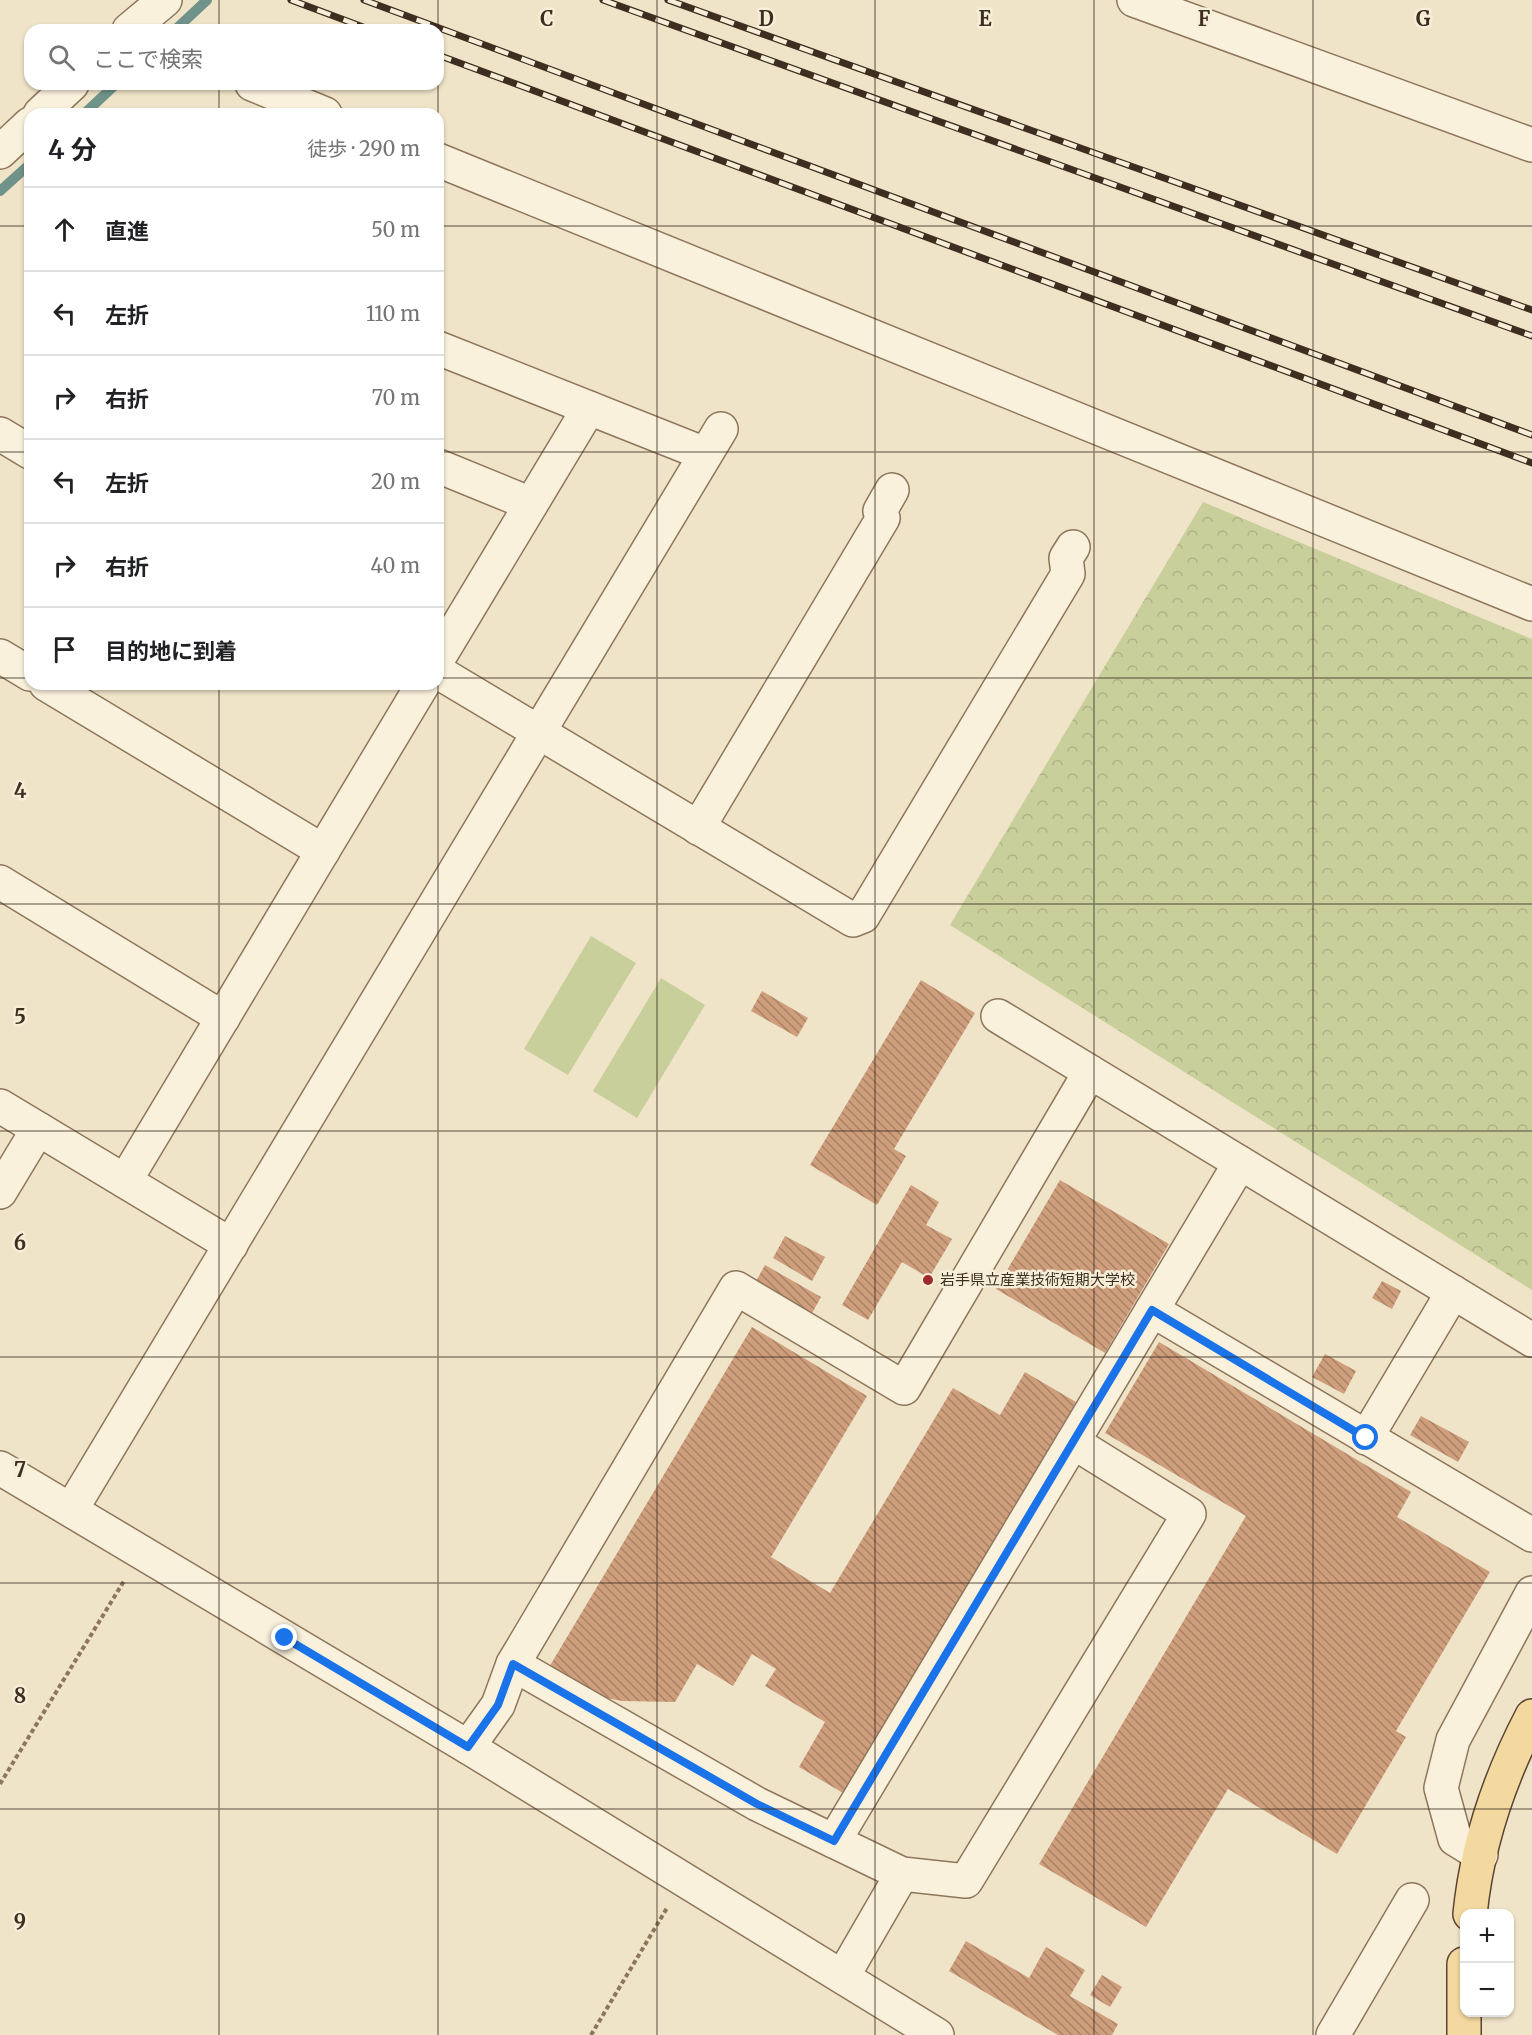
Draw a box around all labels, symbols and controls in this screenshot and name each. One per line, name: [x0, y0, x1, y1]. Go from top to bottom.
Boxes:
text: C: [540, 6, 554, 31]
text: D: [758, 6, 774, 31]
text: E: [978, 6, 992, 31]
text: F: [1198, 6, 1211, 31]
text: G: [1416, 6, 1431, 31]
search box: [24, 24, 444, 90]
icon: search: [45, 41, 78, 74]
text: ここで検索: [93, 45, 203, 73]
text: 4 分: [48, 133, 97, 166]
text: 徒歩 · 290 m: [307, 136, 420, 161]
icon: ahead: [48, 213, 81, 246]
text: 直進: [105, 217, 149, 245]
text: 50 m: [371, 217, 420, 242]
icon: left: [48, 297, 81, 330]
text: 左折: [105, 301, 149, 329]
text: 110 m: [366, 301, 420, 326]
icon: right: [48, 381, 81, 414]
text: 右折: [105, 385, 149, 413]
text: 70 m: [372, 385, 420, 410]
icon: left: [48, 465, 81, 498]
text: 左折: [105, 469, 149, 497]
text: 20 m: [371, 469, 420, 494]
icon: right: [48, 549, 81, 582]
text: 右折: [105, 553, 149, 581]
text: 40 m: [370, 553, 420, 578]
icon: arrive: [48, 633, 81, 666]
text: 目的地に到着: [105, 637, 237, 665]
text: 4: [14, 778, 27, 803]
text: 5: [14, 1004, 26, 1029]
text: 6: [14, 1230, 26, 1255]
place label: 岩手県立産業技術短期大学校: [940, 1270, 1135, 1289]
marker: 岩手県立産業技術短期大学校: [921, 1273, 935, 1287]
route start: [1352, 1424, 1378, 1450]
text: 7: [14, 1457, 26, 1482]
route end: [271, 1624, 297, 1650]
text: 8: [14, 1683, 26, 1708]
text: 9: [14, 1909, 26, 1934]
map controls: [1460, 1909, 1514, 2017]
button: +: [1460, 1909, 1514, 1963]
button: −: [1460, 1963, 1514, 2017]

